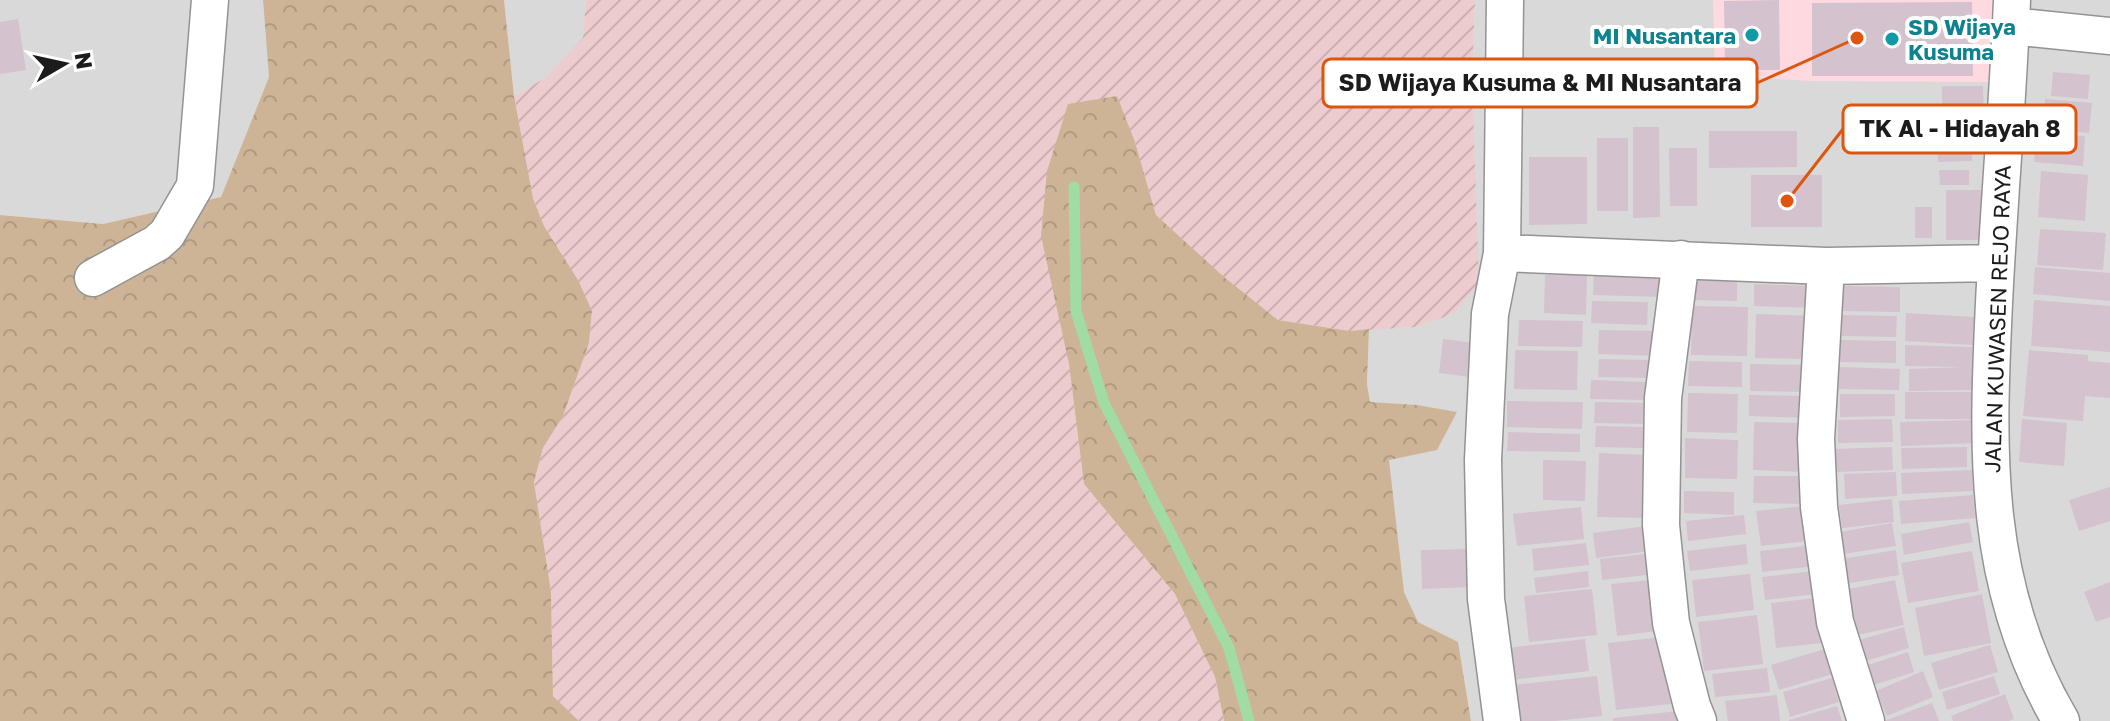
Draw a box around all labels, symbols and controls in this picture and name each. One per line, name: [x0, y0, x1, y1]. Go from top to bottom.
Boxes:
place label: SD Wijaya Kusuma: [1908, 13, 2016, 65]
place label: MI Nusantara: [1593, 22, 1736, 49]
north arrow: [24, 24, 104, 104]
marker: MI Nusantara: [1743, 26, 1761, 44]
marker: SD Wijaya Kusuma: [1883, 30, 1901, 48]
text: N: [70, 50, 99, 71]
callout: SD Wijaya Kusuma & MI Nusantara: [1323, 59, 1757, 107]
text: SD Wijaya Kusuma & MI Nusantara: [1339, 67, 1741, 96]
callout: TK Al - Hidayah 8: [1843, 105, 2076, 153]
text: TK Al - Hidayah 8: [1859, 113, 2061, 142]
street label: JALAN KUWASEN REJO RAYA: [1978, 164, 2016, 473]

